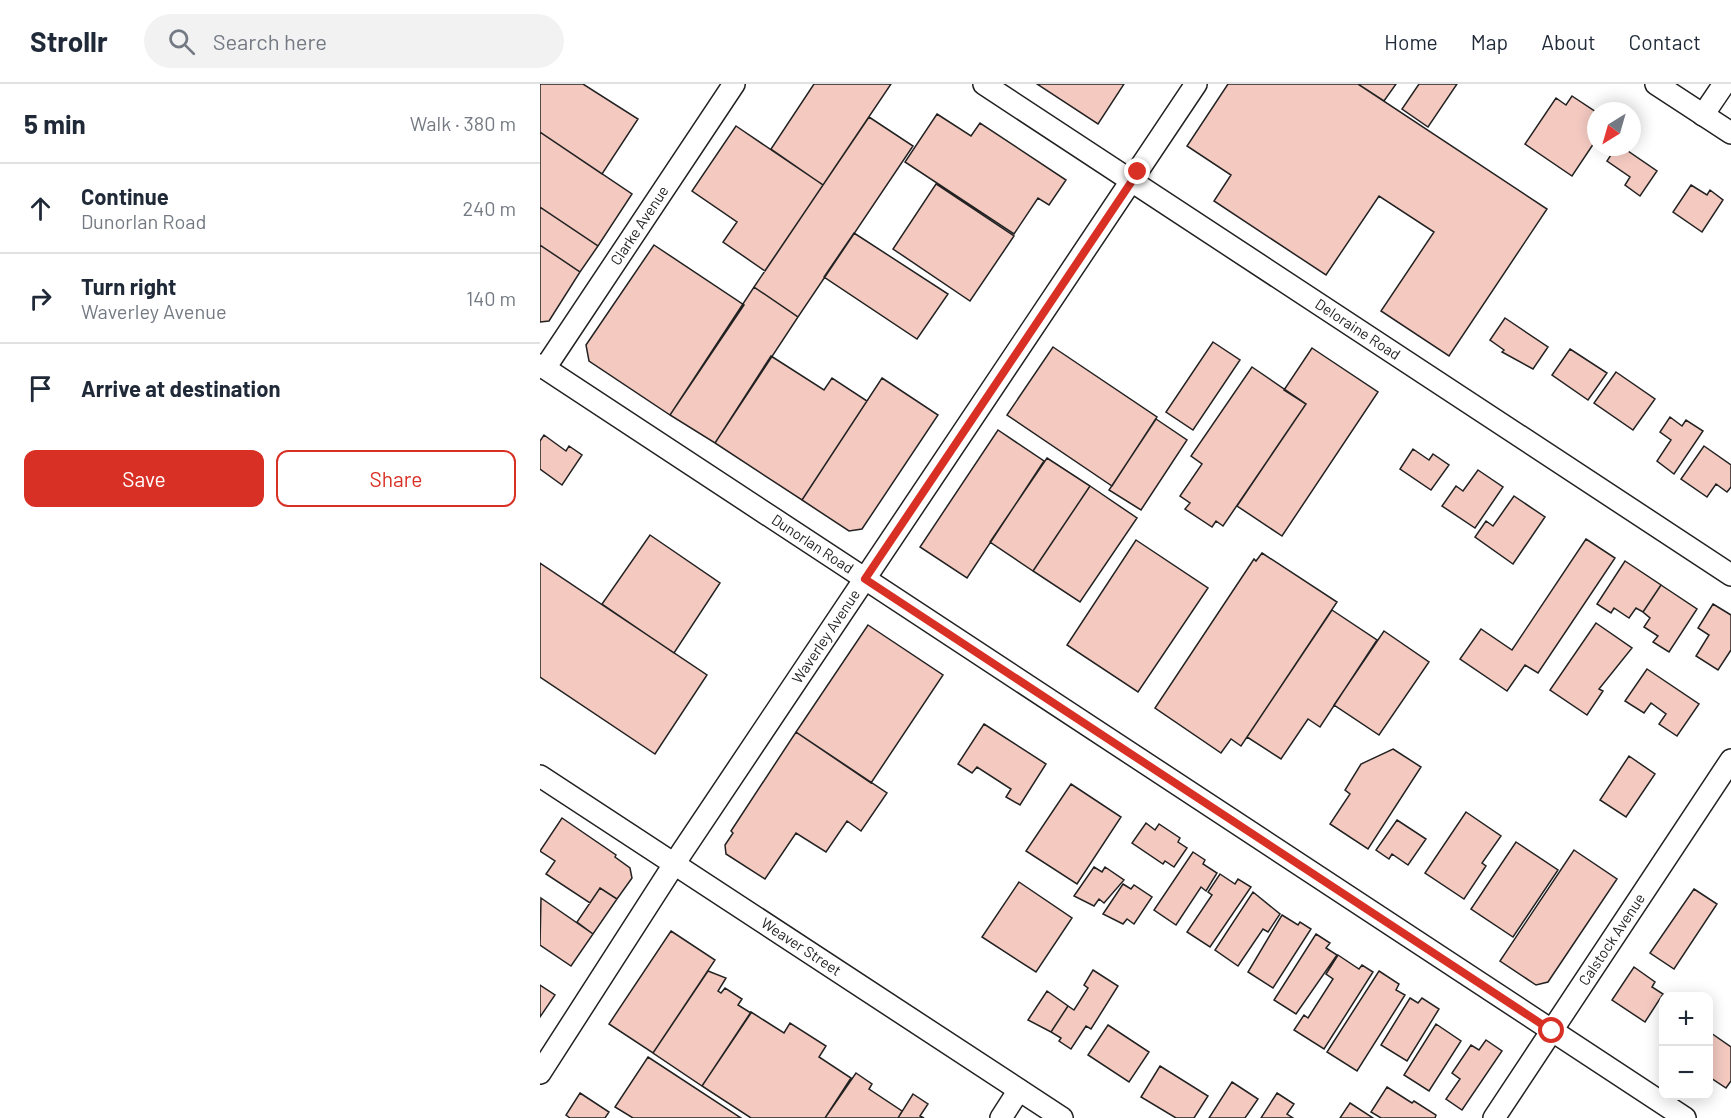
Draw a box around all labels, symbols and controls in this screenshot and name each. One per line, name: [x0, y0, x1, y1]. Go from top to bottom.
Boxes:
search box: [144, 14, 564, 68]
text: Strollr: [30, 24, 108, 58]
icon: search: [165, 25, 198, 58]
text: Search here: [213, 28, 327, 54]
text: Home: [1384, 29, 1438, 54]
text: Map: [1471, 29, 1508, 54]
text: About: [1541, 29, 1596, 54]
text: Contact: [1629, 29, 1701, 54]
north arrow: [1587, 102, 1641, 156]
text: 5 min: [24, 108, 86, 139]
text: Walk · 380 m: [410, 111, 516, 135]
route end: [1124, 158, 1150, 184]
street label: Clarke Avenue: [606, 182, 672, 268]
text: Continue: [81, 183, 169, 209]
icon: ahead: [24, 192, 57, 225]
text: 240 m: [462, 196, 516, 220]
text: Dunorlan Road: [81, 209, 206, 233]
text: Turn right: [81, 273, 176, 299]
icon: right: [24, 282, 57, 315]
text: 140 m: [466, 286, 516, 310]
street label: Deloraine Road: [1312, 294, 1404, 363]
text: Waverley Avenue: [81, 299, 227, 323]
icon: arrive: [24, 372, 57, 405]
text: Arrive at destination: [81, 375, 280, 401]
button: Save: [24, 450, 264, 507]
button: Share: [276, 450, 516, 507]
street label: Dunorlan Road: [769, 510, 857, 577]
street label: Waverley Avenue: [788, 586, 863, 686]
street label: Calstock Avenue: [1574, 890, 1648, 989]
street label: Weaver Street: [758, 913, 845, 979]
map controls: [1659, 992, 1713, 1100]
button: +: [1659, 992, 1713, 1046]
route start: [1538, 1017, 1564, 1043]
button: −: [1659, 1046, 1713, 1100]

